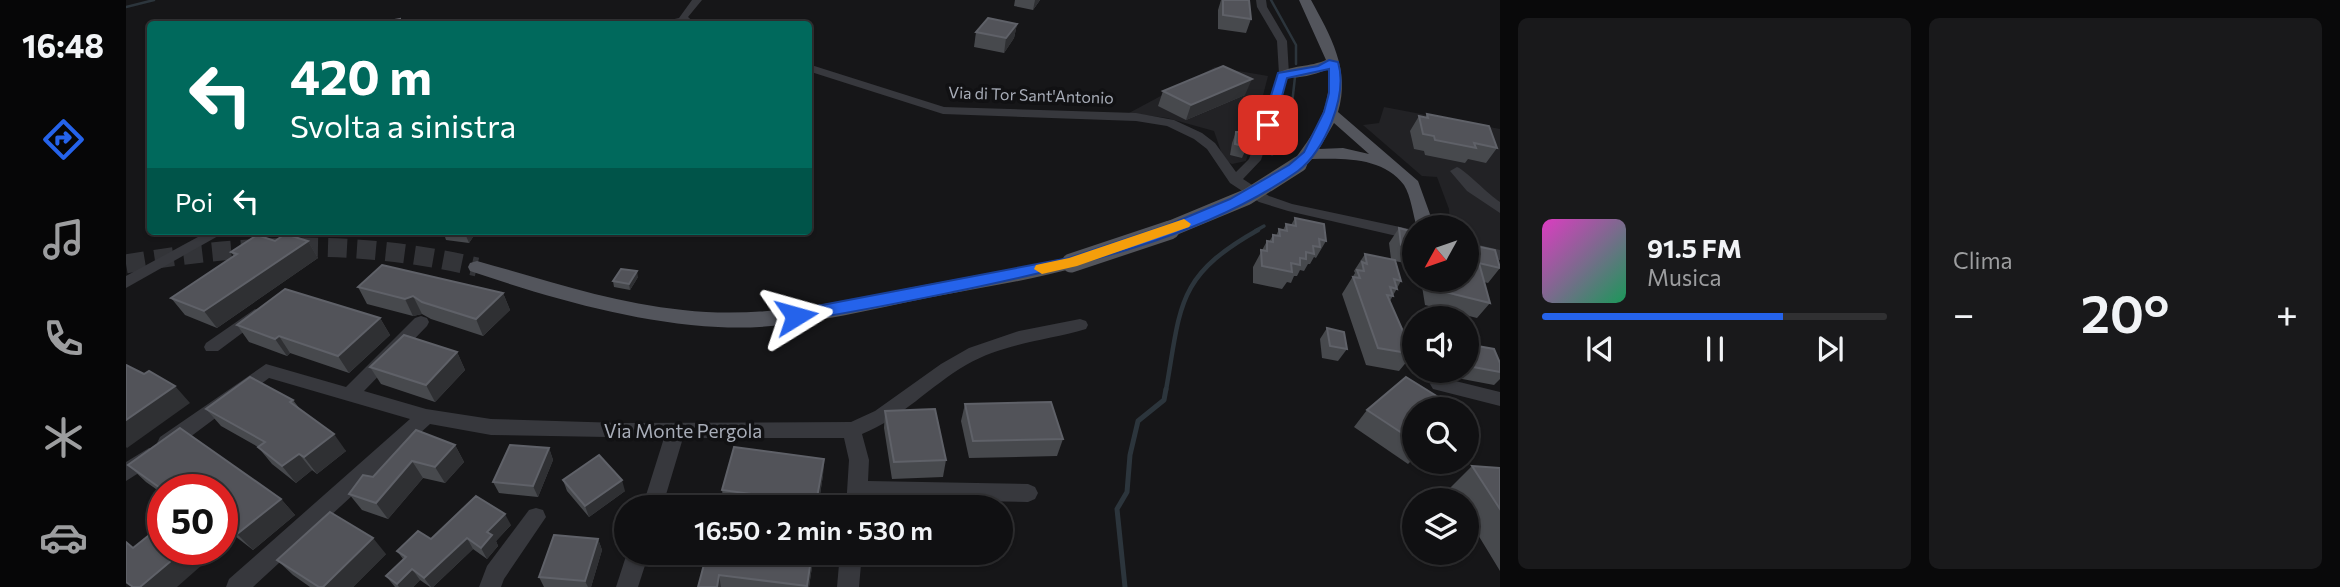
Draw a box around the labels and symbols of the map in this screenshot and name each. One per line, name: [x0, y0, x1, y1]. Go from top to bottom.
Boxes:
street label: Via di Tor Sant'Antonio: [948, 82, 1114, 107]
pin: [1238, 95, 1298, 155]
north arrow: [1402, 215, 1479, 292]
position arrow: [759, 279, 833, 353]
street label: Via Monte Pergola: [604, 419, 762, 442]
speed limit sign: 50: [147, 474, 238, 565]

